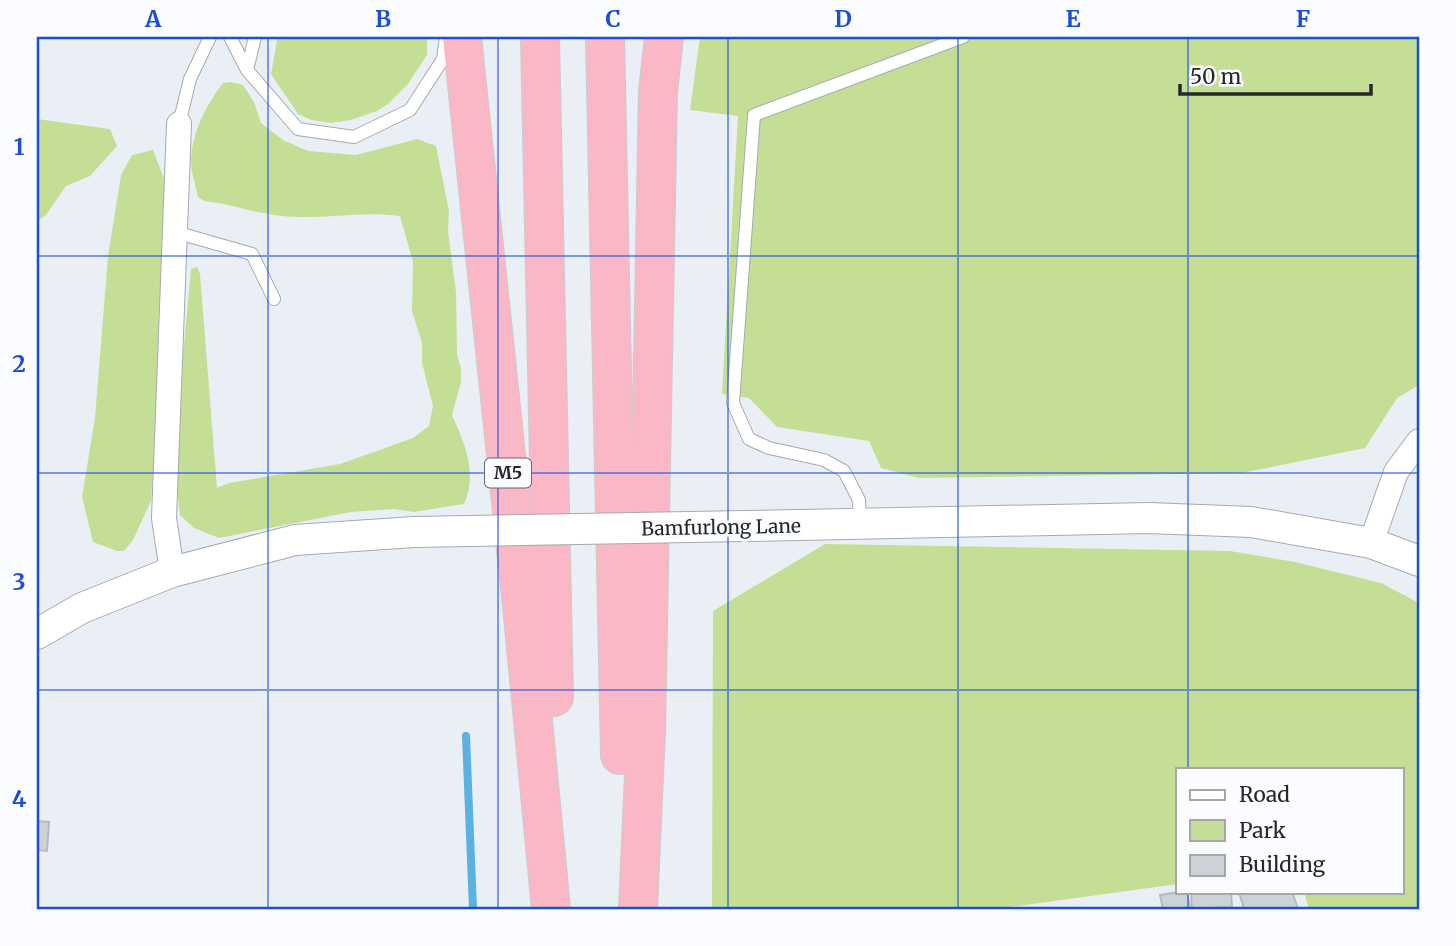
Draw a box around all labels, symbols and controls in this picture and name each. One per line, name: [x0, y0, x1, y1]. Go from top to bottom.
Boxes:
text: A: [144, 4, 162, 33]
text: B: [375, 4, 391, 33]
text: C: [605, 4, 621, 33]
text: D: [834, 4, 852, 33]
text: E: [1065, 4, 1081, 33]
text: F: [1296, 4, 1310, 33]
scale bar: [1180, 52, 1370, 96]
text: 50 m: [1190, 63, 1241, 90]
text: 1: [14, 132, 25, 161]
text: 2: [12, 349, 26, 378]
road number: M5: [485, 458, 531, 488]
street label: Bamfurlong Lane: [641, 514, 801, 540]
text: 3: [12, 567, 26, 596]
legend: [1176, 768, 1404, 894]
text: Road: [1239, 781, 1290, 808]
text: 4: [12, 784, 27, 813]
text: Park: [1239, 817, 1286, 844]
text: Building: [1239, 851, 1326, 878]

